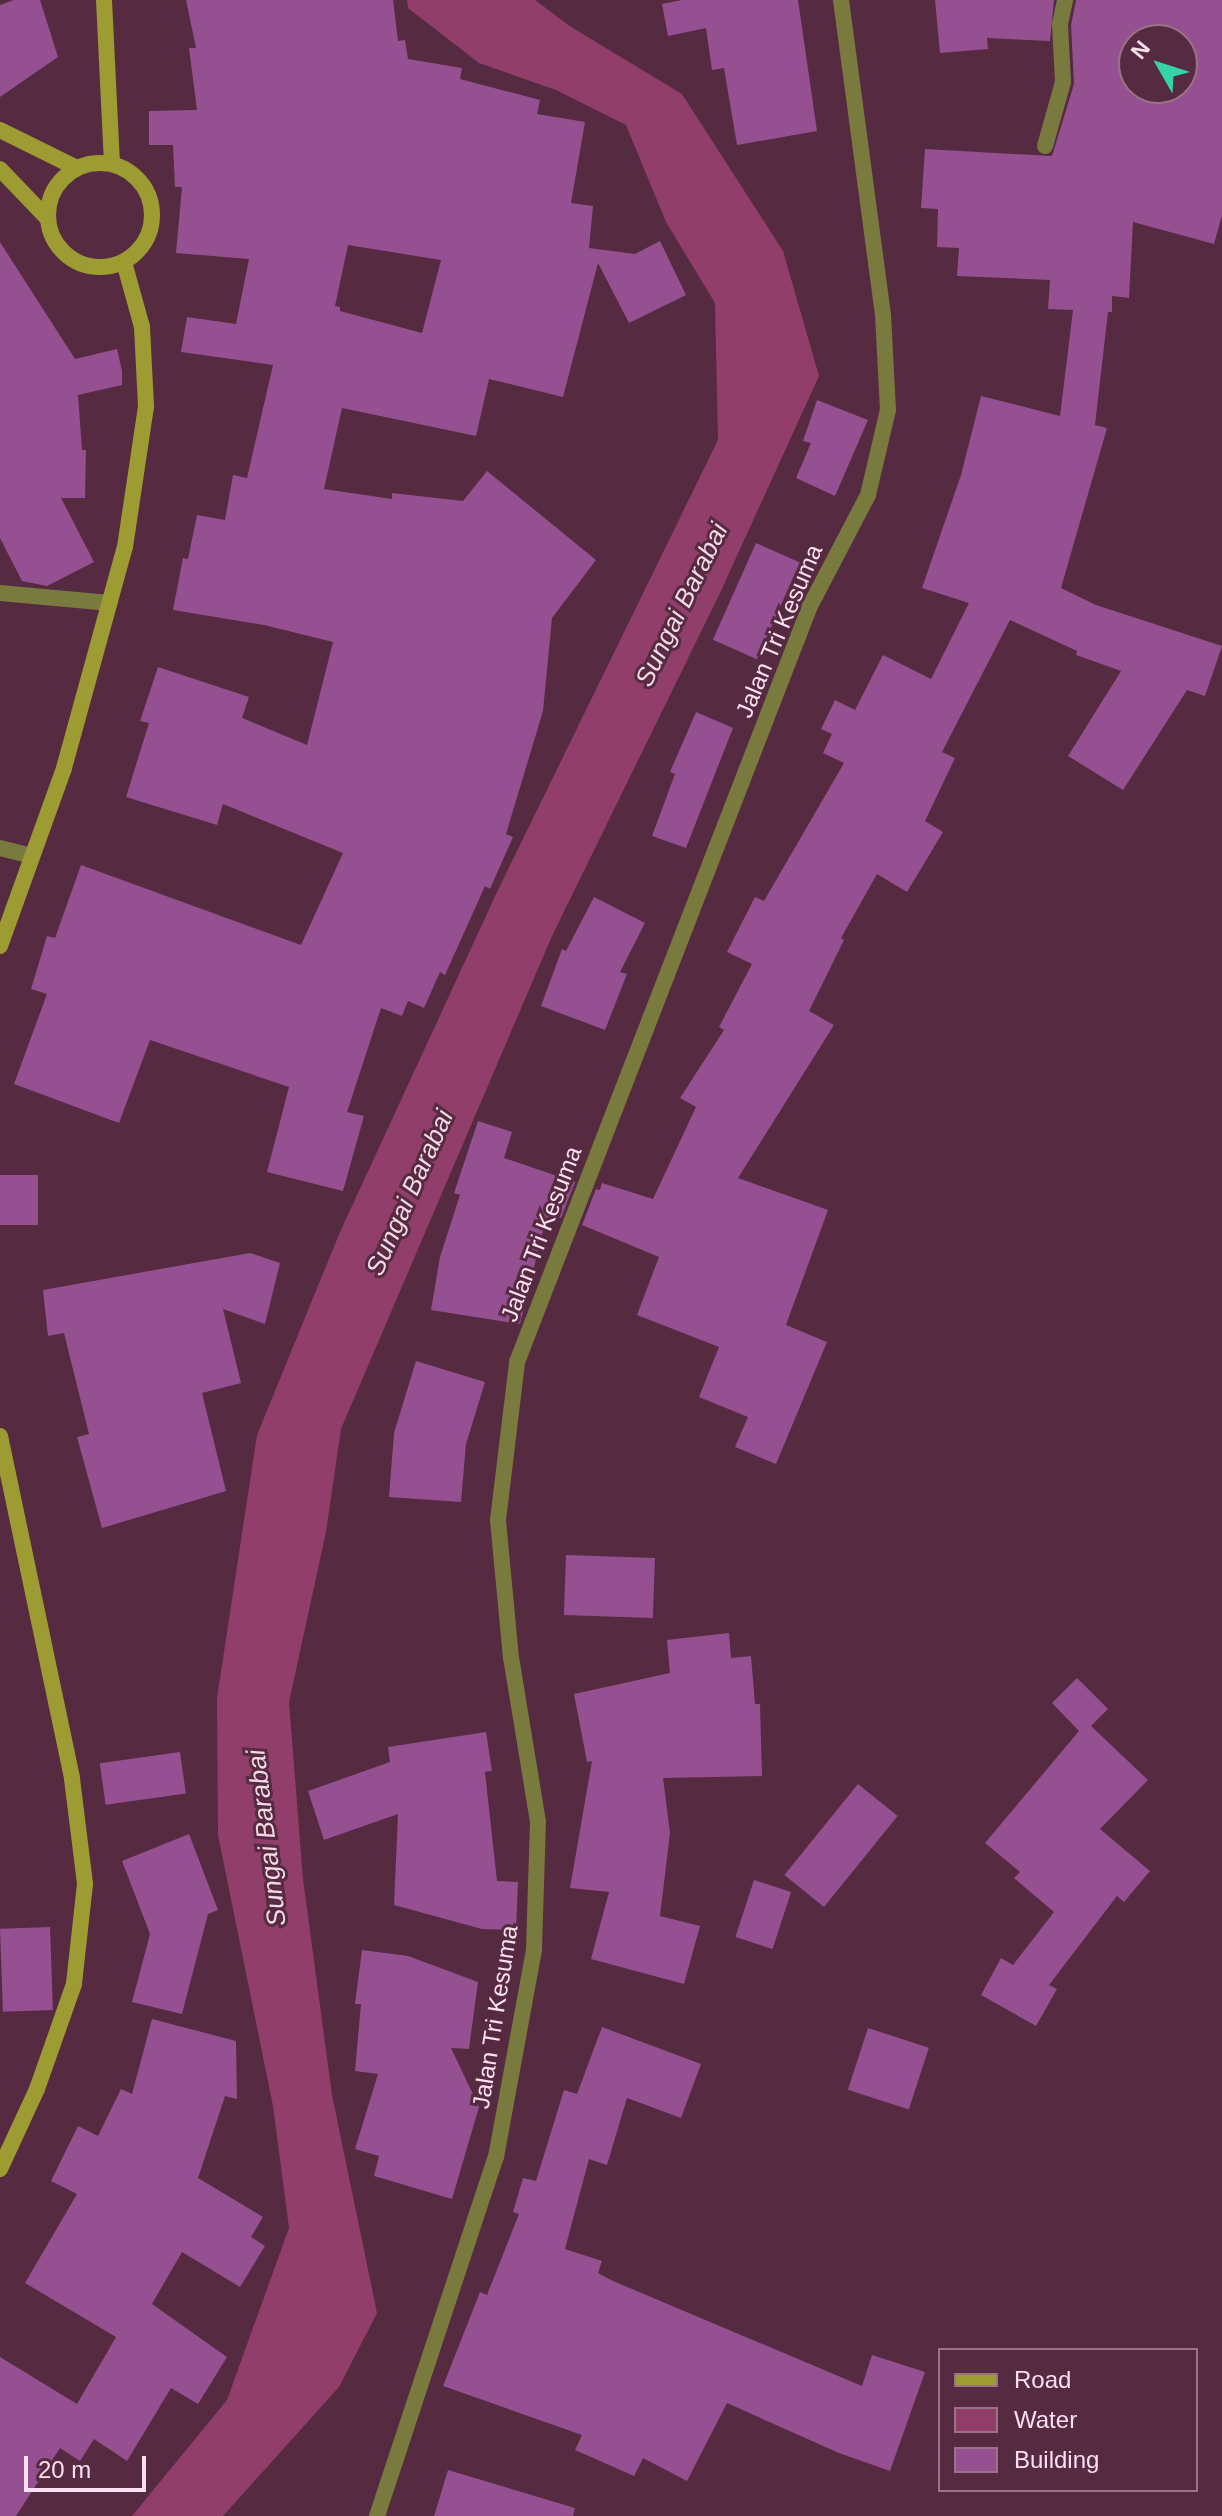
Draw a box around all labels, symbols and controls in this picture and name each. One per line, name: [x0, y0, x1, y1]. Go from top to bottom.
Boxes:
north arrow: [1118, 24, 1198, 104]
text: N: [1126, 36, 1155, 64]
water label: Sungai Barabai: [629, 518, 735, 692]
street label: Jalan Tri Kesuma: [729, 540, 829, 722]
water label: Sungai Barabai: [360, 1105, 460, 1281]
street label: Jalan Tri Kesuma: [494, 1142, 588, 1326]
water label: Sungai Barabai: [241, 1748, 293, 1928]
street label: Jalan Tri Kesuma: [466, 1923, 524, 2111]
legend: [938, 2348, 1198, 2492]
text: Road: [1014, 2366, 1071, 2393]
text: Water: [1014, 2406, 1077, 2433]
scale bar: [28, 2440, 150, 2490]
text: Building: [1014, 2446, 1099, 2473]
text: 20 m: [38, 2456, 91, 2483]

